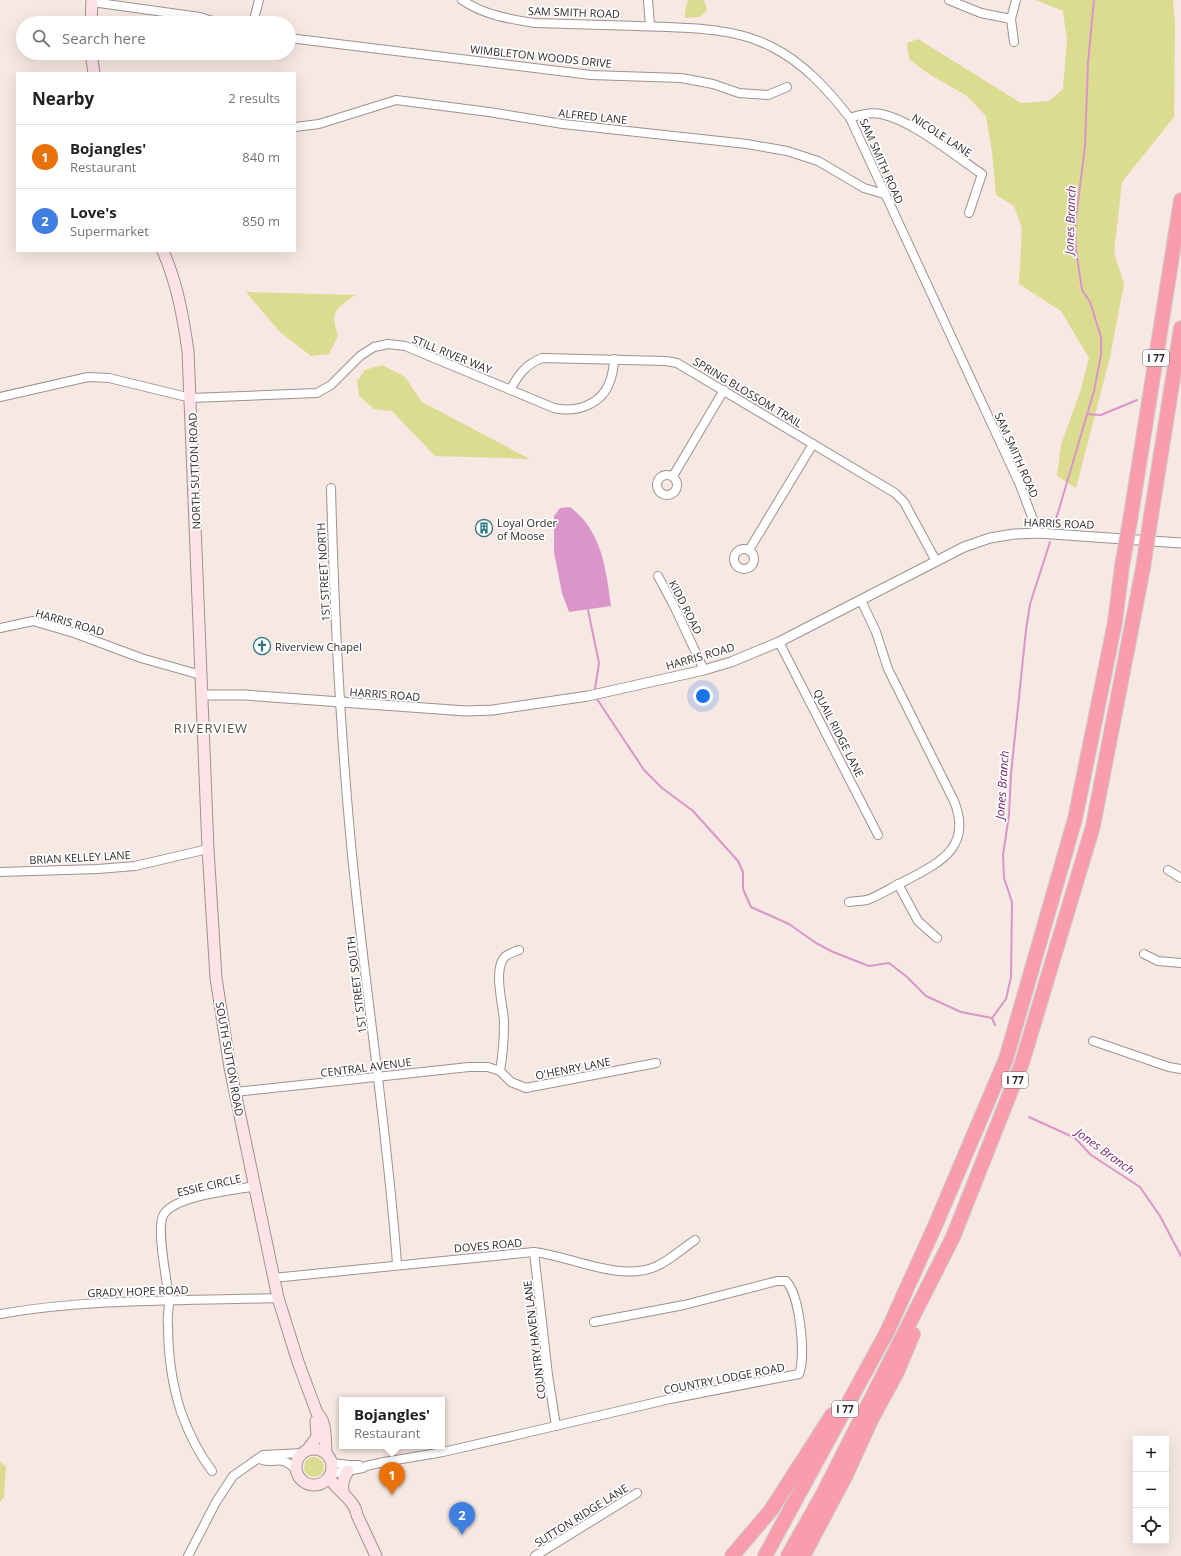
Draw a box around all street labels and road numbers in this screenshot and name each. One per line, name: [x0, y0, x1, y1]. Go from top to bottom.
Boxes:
street label: SAM SMITH ROAD: [528, 3, 620, 21]
street label: WIMBLETON WOODS DRIVE: [469, 41, 613, 71]
street label: ALFRED LANE: [558, 105, 628, 127]
street label: NICOLE LANE: [909, 110, 975, 160]
street label: SAM SMITH ROAD: [856, 116, 908, 206]
street label: STILL RIVER WAY: [410, 331, 495, 377]
road number: I 77: [1143, 350, 1169, 366]
street label: SPRING BLOSSOM TRAIL: [691, 353, 806, 431]
street label: SAM SMITH ROAD: [991, 410, 1043, 500]
street label: NORTH SUTTON ROAD: [184, 412, 204, 530]
street label: HARRIS ROAD: [1023, 514, 1095, 532]
street label: 1ST STREET NORTH: [313, 522, 333, 622]
street label: KIDD ROAD: [666, 577, 706, 637]
street label: HARRIS ROAD: [34, 605, 106, 639]
street label: HARRIS ROAD: [664, 639, 736, 673]
street label: HARRIS ROAD: [349, 684, 421, 704]
street label: QUAIL RIDGE LANE: [810, 686, 868, 780]
street label: BRIAN KELLEY LANE: [29, 847, 131, 867]
street label: 1ST STREET SOUTH: [343, 935, 369, 1035]
street label: SOUTH SUTTON ROAD: [213, 1001, 247, 1117]
street label: O'HENRY LANE: [534, 1053, 612, 1083]
street label: CENTRAL AVENUE: [320, 1054, 412, 1080]
road number: I 77: [1002, 1072, 1028, 1088]
street label: ESSIE CIRCLE: [175, 1170, 243, 1200]
street label: DOVES ROAD: [453, 1235, 523, 1255]
street label: COUNTRY HAVEN LANE: [519, 1280, 549, 1400]
street label: GRADY HOPE ROAD: [87, 1282, 189, 1300]
street label: COUNTRY LODGE ROAD: [662, 1359, 786, 1397]
road number: I 77: [832, 1401, 858, 1417]
street label: SUTTON RIDGE LANE: [531, 1480, 631, 1550]

